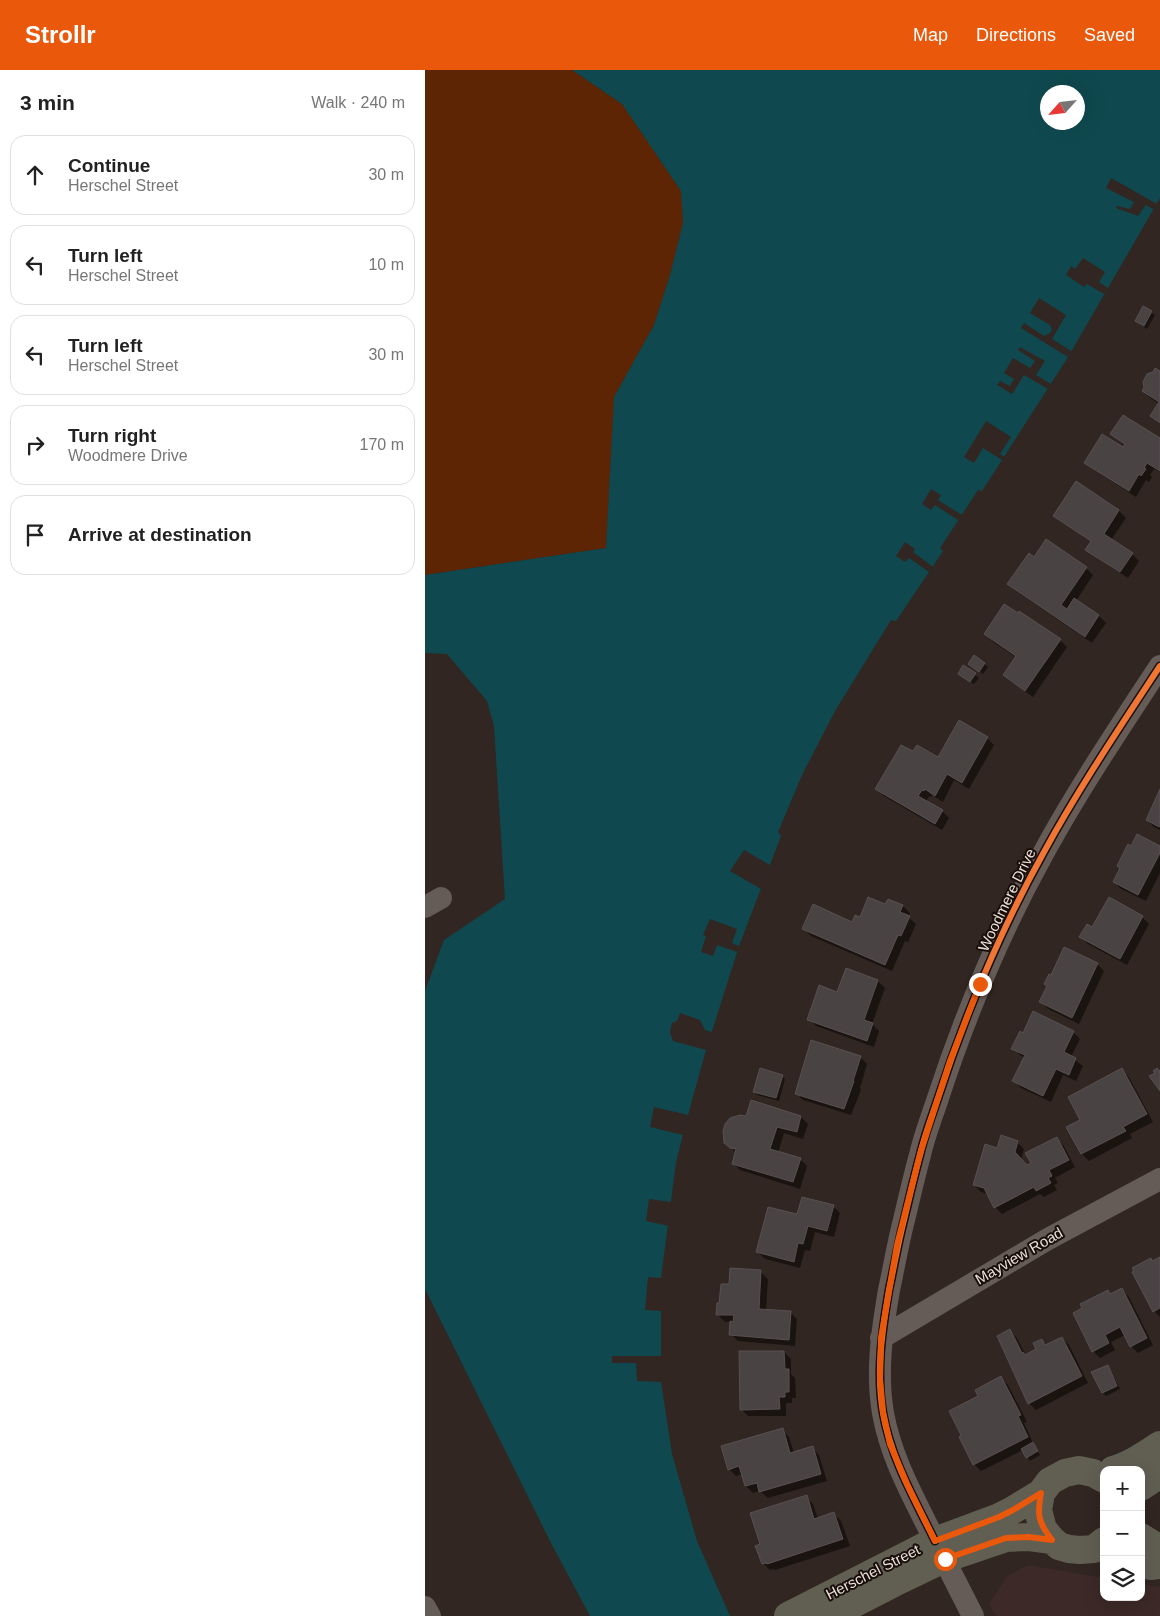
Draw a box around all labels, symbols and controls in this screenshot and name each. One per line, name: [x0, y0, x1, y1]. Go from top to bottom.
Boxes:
text: Strollr: [25, 21, 96, 48]
text: Map: [913, 25, 948, 45]
text: Directions: [976, 25, 1056, 45]
text: Saved: [1084, 25, 1135, 45]
north arrow: [1040, 85, 1085, 130]
text: 3 min: [20, 91, 75, 114]
text: Walk · 240 m: [311, 94, 405, 111]
text: Continue: [68, 155, 150, 176]
icon: ahead: [21, 161, 49, 189]
text: 30 m: [368, 166, 404, 183]
text: Herschel Street: [68, 177, 178, 194]
text: Turn left: [68, 245, 143, 266]
icon: left: [21, 251, 49, 279]
text: 10 m: [368, 256, 404, 273]
text: Herschel Street: [68, 267, 178, 284]
text: Turn left: [68, 335, 143, 356]
icon: left: [21, 341, 49, 369]
text: 30 m: [368, 346, 404, 363]
text: Herschel Street: [68, 357, 178, 374]
text: Turn right: [68, 425, 156, 446]
icon: right: [21, 431, 49, 459]
text: 170 m: [360, 436, 404, 453]
text: Woodmere Drive: [68, 447, 188, 464]
icon: arrive: [21, 521, 49, 549]
text: Arrive at destination: [68, 524, 252, 545]
street label: Woodmere Drive: [974, 846, 1039, 954]
route end: [969, 973, 992, 996]
street label: Mayview Road: [972, 1224, 1066, 1288]
map controls: [1100, 1466, 1145, 1601]
button: +: [1100, 1466, 1145, 1511]
button: −: [1100, 1511, 1145, 1556]
street label: Herschel Street: [823, 1540, 923, 1603]
route start: [934, 1548, 957, 1571]
button: layers: [1100, 1556, 1145, 1601]

